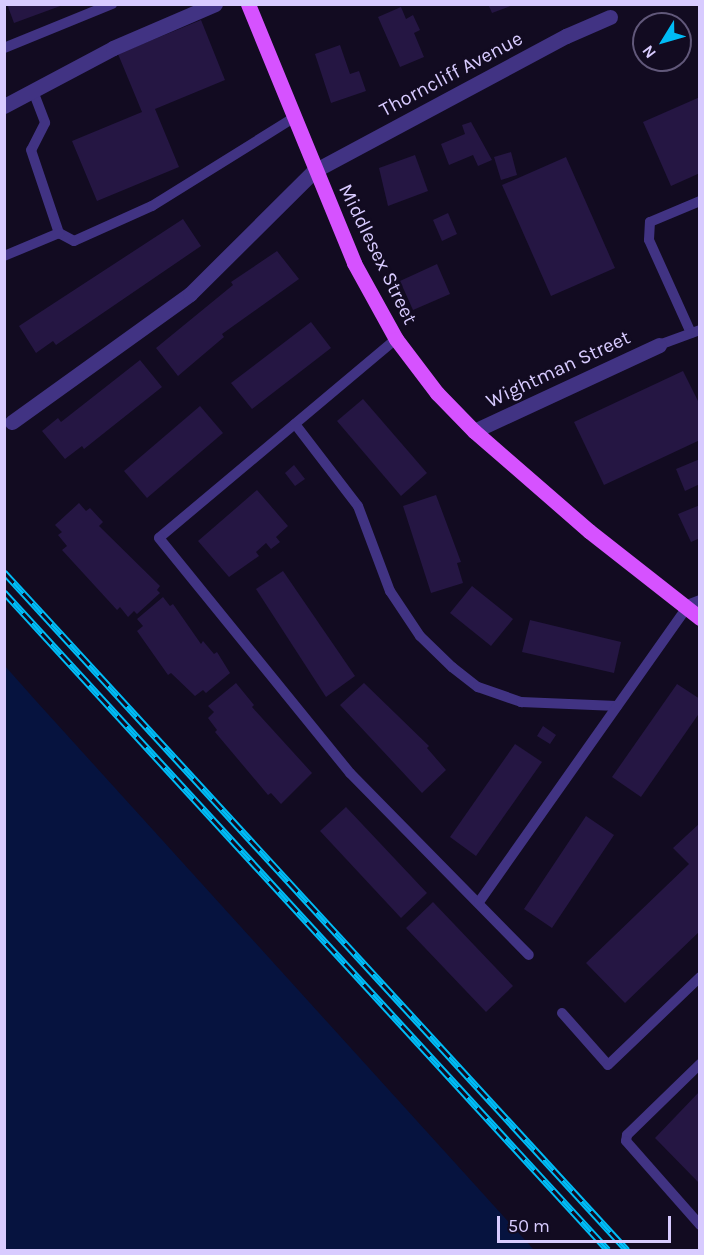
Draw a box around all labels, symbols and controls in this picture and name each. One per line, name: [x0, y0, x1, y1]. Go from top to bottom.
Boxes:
north arrow: [632, 12, 692, 72]
street label: Thorncliff Avenue: [375, 26, 527, 122]
text: N: [638, 42, 660, 62]
street label: Middlesex Street: [334, 180, 422, 328]
street label: Wightman Street: [482, 325, 634, 413]
scale bar: [500, 1204, 674, 1242]
text: 50 m: [508, 1215, 550, 1237]

